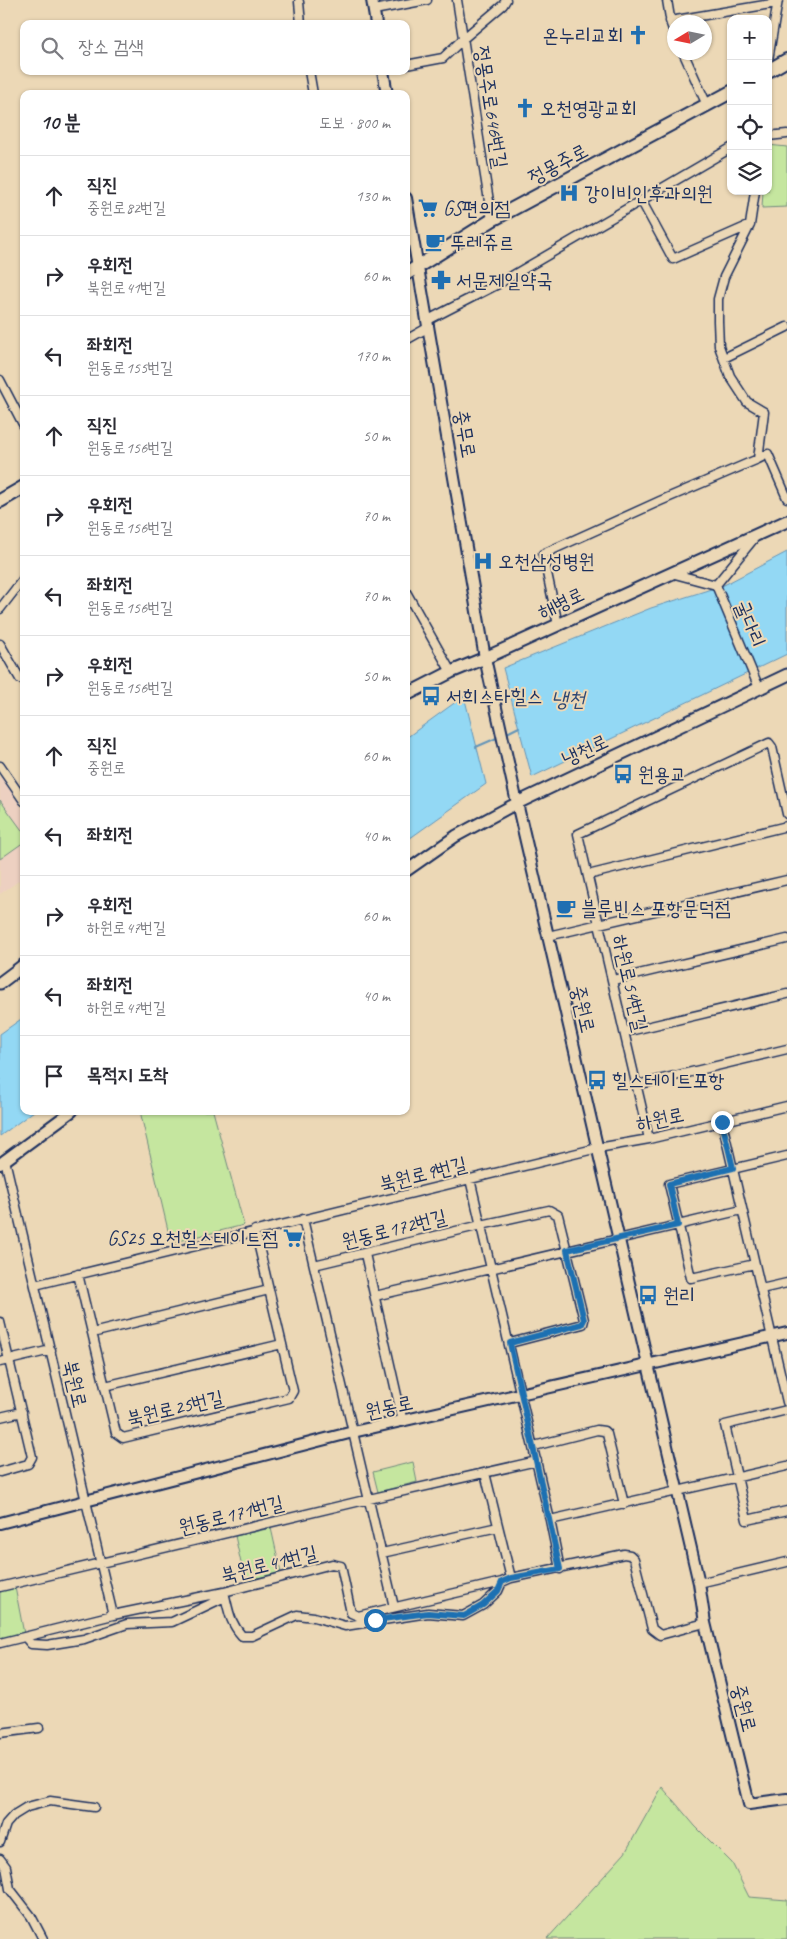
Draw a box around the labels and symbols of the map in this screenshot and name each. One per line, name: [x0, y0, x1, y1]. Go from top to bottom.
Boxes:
north arrow: [667, 15, 712, 60]
place label: 온누리교회: [543, 23, 623, 48]
church icon: 온누리교회: [627, 24, 649, 46]
street label: 정몽주로646번길: [469, 44, 513, 170]
place label: 오천영광교회: [540, 96, 637, 121]
church icon: 오천영광교회: [514, 97, 536, 119]
street label: 정몽주로: [524, 138, 592, 190]
place label: 강이비인후과의원: [584, 181, 713, 206]
hospital icon: 강이비인후과의원: [558, 182, 580, 204]
place label: GS편의점: [443, 196, 510, 221]
supermarket icon: GS편의점: [417, 197, 439, 219]
place label: 뚜레쥬르: [450, 230, 514, 255]
cafe icon: 뚜레쥬르: [424, 231, 446, 253]
place label: 서문제일약국: [456, 268, 553, 293]
pharmacy icon: 서문제일약국: [430, 269, 452, 291]
street label: 충무로: [448, 408, 482, 460]
place label: 오천삼성병원: [498, 549, 595, 574]
hospital icon: 오천삼성병원: [472, 550, 494, 572]
street label: 해병로: [534, 581, 588, 625]
street label: 굴다리: [729, 597, 771, 651]
place label: 서희스타힐스: [446, 684, 543, 709]
bus stop icon: 서희스타힐스: [420, 685, 442, 707]
water label: 냉천: [551, 686, 587, 712]
street label: 냉천로: [558, 728, 612, 772]
place label: 원용교: [638, 762, 686, 787]
bus stop icon: 원용교: [612, 763, 634, 785]
place label: 블루빈스 포항문덕점: [581, 896, 731, 921]
cafe icon: 블루빈스 포항문덕점: [555, 897, 577, 919]
street label: 하원로54번길: [607, 932, 653, 1034]
street label: 중원로: [565, 983, 601, 1035]
place label: 힐스테이트포항: [612, 1068, 725, 1093]
bus stop icon: 힐스테이트포항: [586, 1069, 608, 1091]
street label: 하원로: [634, 1102, 686, 1136]
route end: [711, 1111, 734, 1134]
street label: 북원로9번길: [377, 1151, 469, 1197]
street label: 원동로172번길: [339, 1204, 449, 1254]
place label: GS25 오천힐스테이트점: [107, 1226, 278, 1251]
supermarket icon: GS25 오천힐스테이트점: [282, 1227, 304, 1249]
place label: 원리: [663, 1283, 695, 1308]
bus stop icon: 원리: [637, 1284, 659, 1306]
street label: 북원로: [57, 1358, 93, 1410]
street label: 북원로25번길: [124, 1385, 226, 1431]
street label: 원동로: [363, 1390, 415, 1424]
street label: 원동로171번길: [176, 1490, 286, 1540]
street label: 북원로41번길: [218, 1540, 320, 1588]
route start: [364, 1609, 387, 1632]
street label: 중원로: [726, 1682, 762, 1734]

